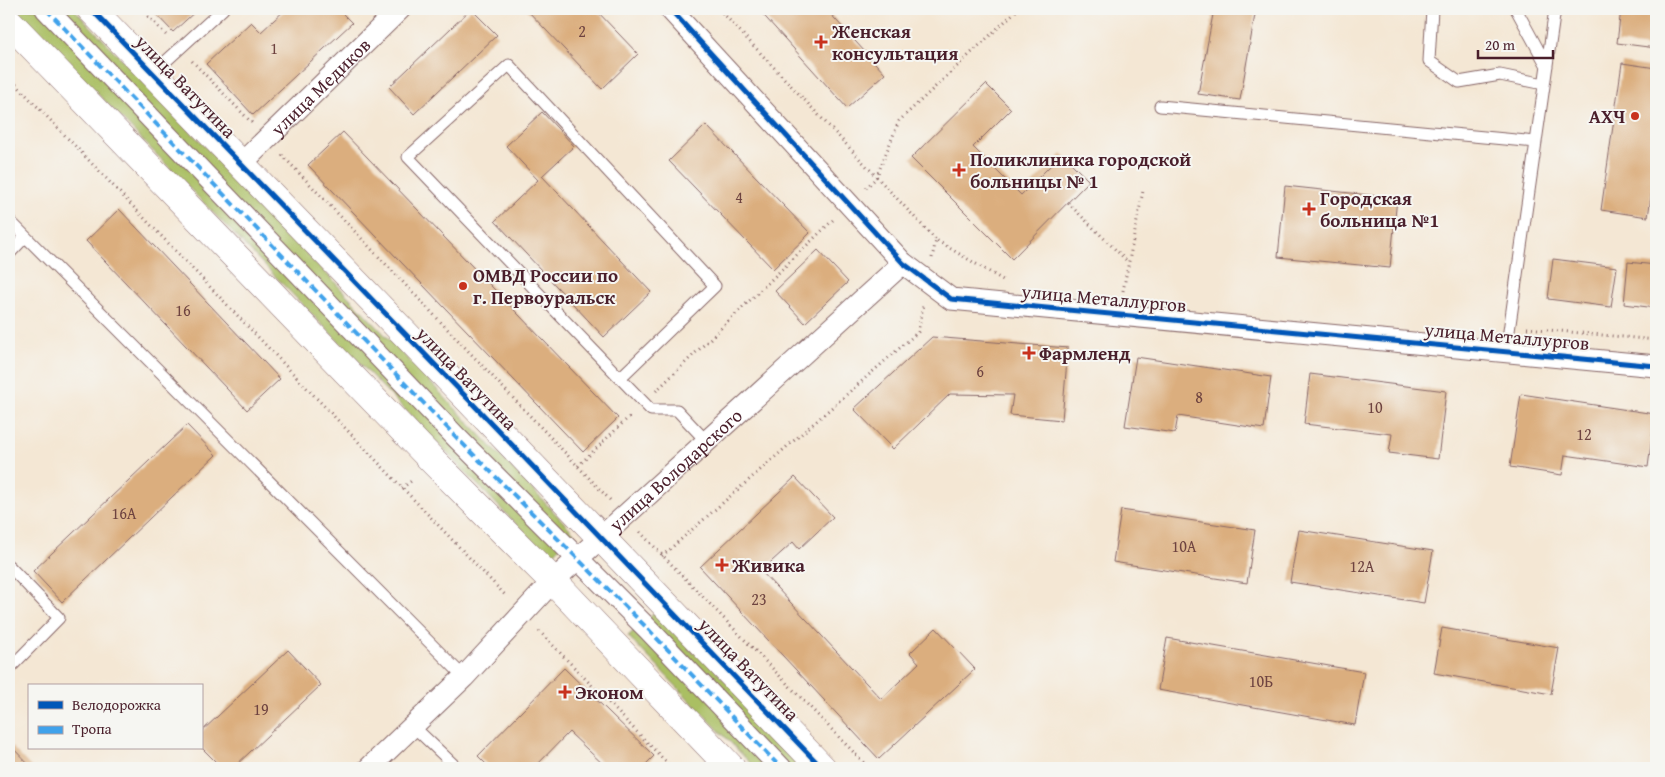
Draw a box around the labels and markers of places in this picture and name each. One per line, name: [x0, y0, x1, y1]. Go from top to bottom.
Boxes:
place label: Женская консультация: [831, 17, 958, 67]
marker: Женская консультация: [814, 35, 828, 49]
place label: АХЧ: [1589, 102, 1625, 130]
marker: АХЧ: [1629, 110, 1641, 122]
place label: Поликлиника городской больницы № 1: [970, 145, 1191, 195]
marker: Поликлиника городской больницы № 1: [952, 163, 966, 177]
place label: Городская больница №1: [1320, 184, 1439, 234]
marker: Городская больница №1: [1302, 202, 1316, 216]
place label: ОМВД России по г. Первоуральск: [473, 261, 618, 311]
marker: ОМВД России по г. Первоуральск: [457, 280, 469, 292]
place label: Фармленд: [1039, 339, 1131, 367]
marker: Фармленд: [1023, 347, 1035, 359]
place label: Живика: [731, 551, 805, 579]
marker: Живика: [716, 559, 728, 571]
place label: Эконом: [575, 678, 644, 706]
marker: Эконом: [559, 686, 571, 698]

